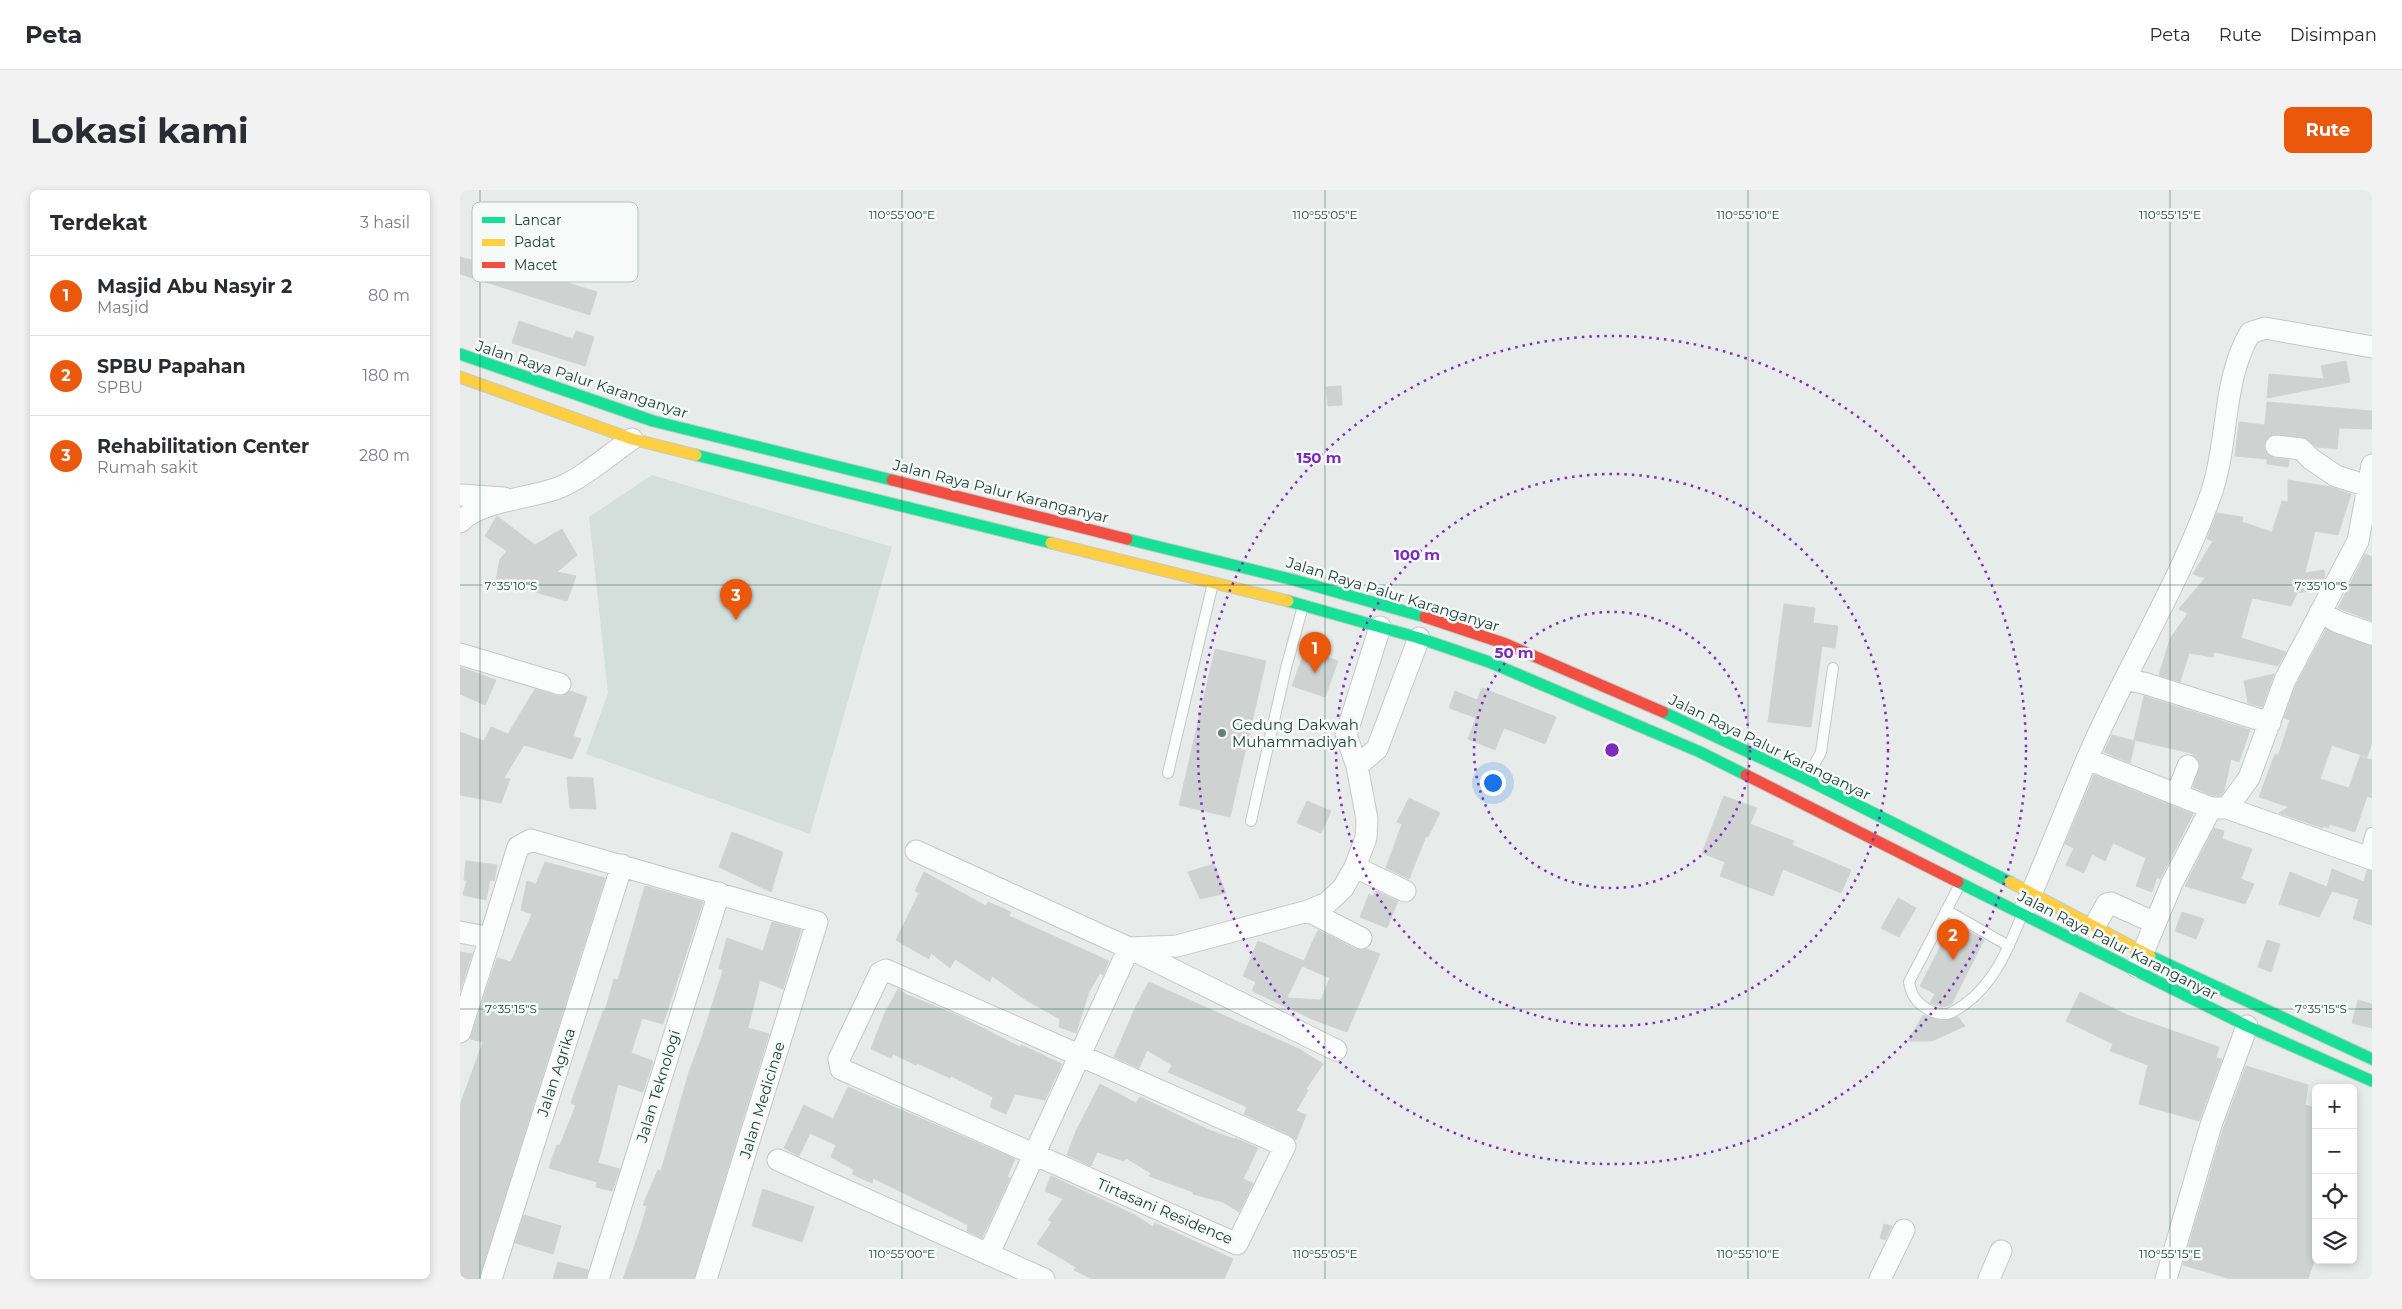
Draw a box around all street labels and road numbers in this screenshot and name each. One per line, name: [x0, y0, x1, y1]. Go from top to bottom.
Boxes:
street label: Jalan Raya Palur Karanganyar: [472, 335, 691, 422]
street label: Jalan Raya Palur Karanganyar: [890, 455, 1111, 527]
street label: Jalan Raya Palur Karanganyar: [1283, 552, 1502, 636]
street label: Jalan Raya Palur Karanganyar: [1665, 689, 1874, 804]
street label: Jalan Raya Palur Karanganyar: [2014, 886, 2221, 1004]
street label: Jalan Agrika: [532, 1025, 579, 1120]
street label: Jalan Teknologi: [632, 1028, 684, 1145]
street label: Jalan Medicinae: [735, 1039, 789, 1162]
street label: Tirtasani Residence: [1094, 1174, 1236, 1248]

